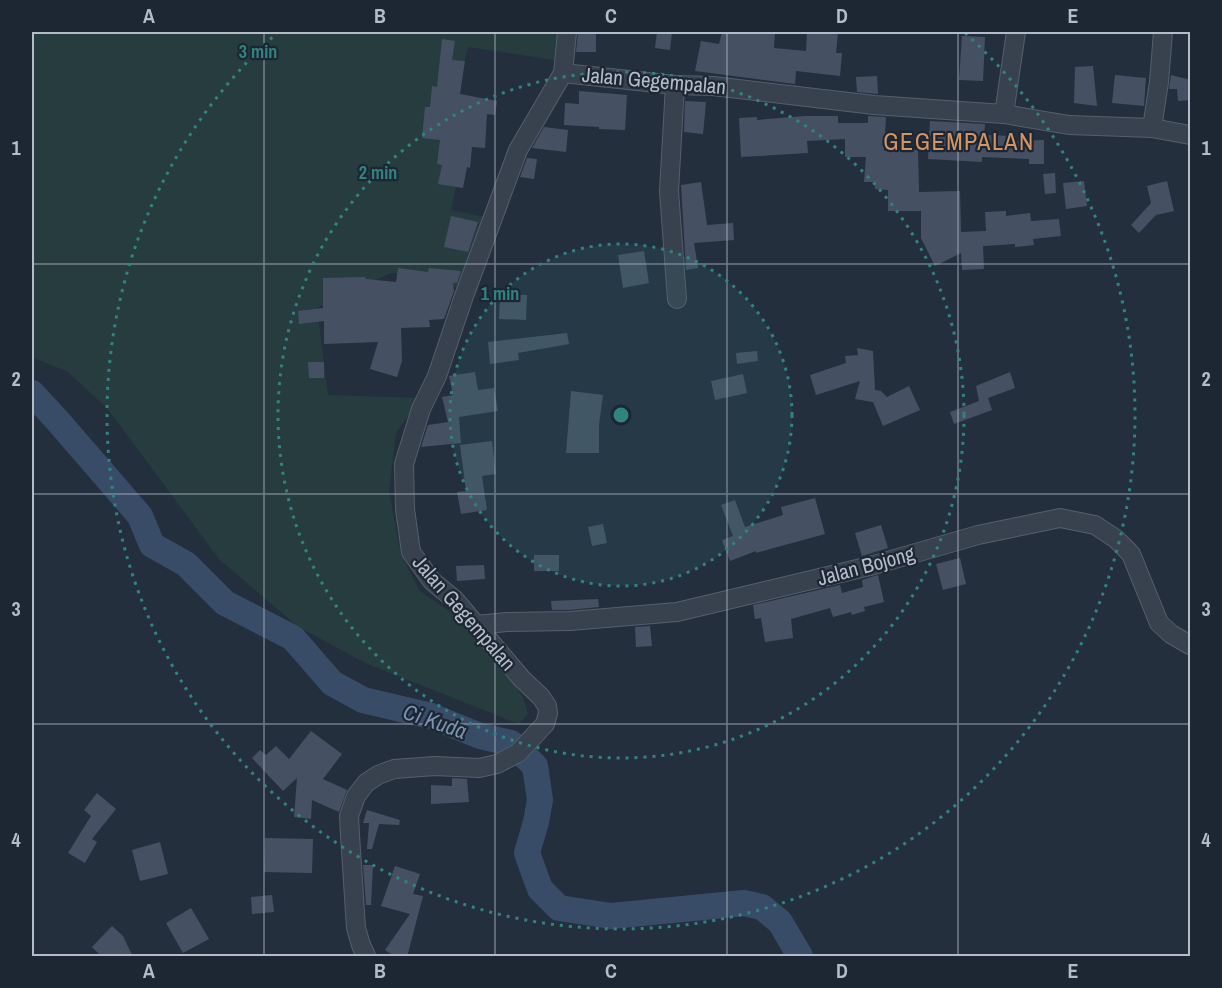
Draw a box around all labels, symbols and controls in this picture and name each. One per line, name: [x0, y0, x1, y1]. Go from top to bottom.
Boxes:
text: A: [143, 2, 155, 29]
text: B: [374, 2, 386, 29]
text: C: [605, 2, 617, 29]
text: D: [836, 2, 848, 29]
text: E: [1068, 2, 1079, 29]
text: 3 min: [239, 39, 277, 64]
street label: Jalan Gegempalan: [581, 60, 727, 101]
district label: GEGEMPALAN: [883, 125, 1035, 157]
text: 1: [11, 134, 21, 161]
text: 1: [1201, 134, 1211, 161]
text: 2 min: [359, 160, 397, 185]
text: 1 min: [481, 281, 519, 306]
text: 2: [11, 365, 21, 392]
text: 2: [1201, 365, 1211, 392]
centre of rings: [611, 405, 631, 425]
street label: Jalan Bojong: [814, 539, 918, 592]
street label: Jalan Gegempalan: [406, 549, 523, 677]
text: 3: [11, 595, 21, 622]
text: 3: [1201, 595, 1211, 622]
water label: Ci Kuda: [399, 696, 471, 746]
text: 4: [11, 826, 21, 853]
text: 4: [1201, 826, 1211, 853]
text: A: [143, 957, 155, 984]
text: B: [374, 957, 386, 984]
text: C: [605, 957, 617, 984]
text: D: [836, 957, 848, 984]
text: E: [1068, 957, 1079, 984]

